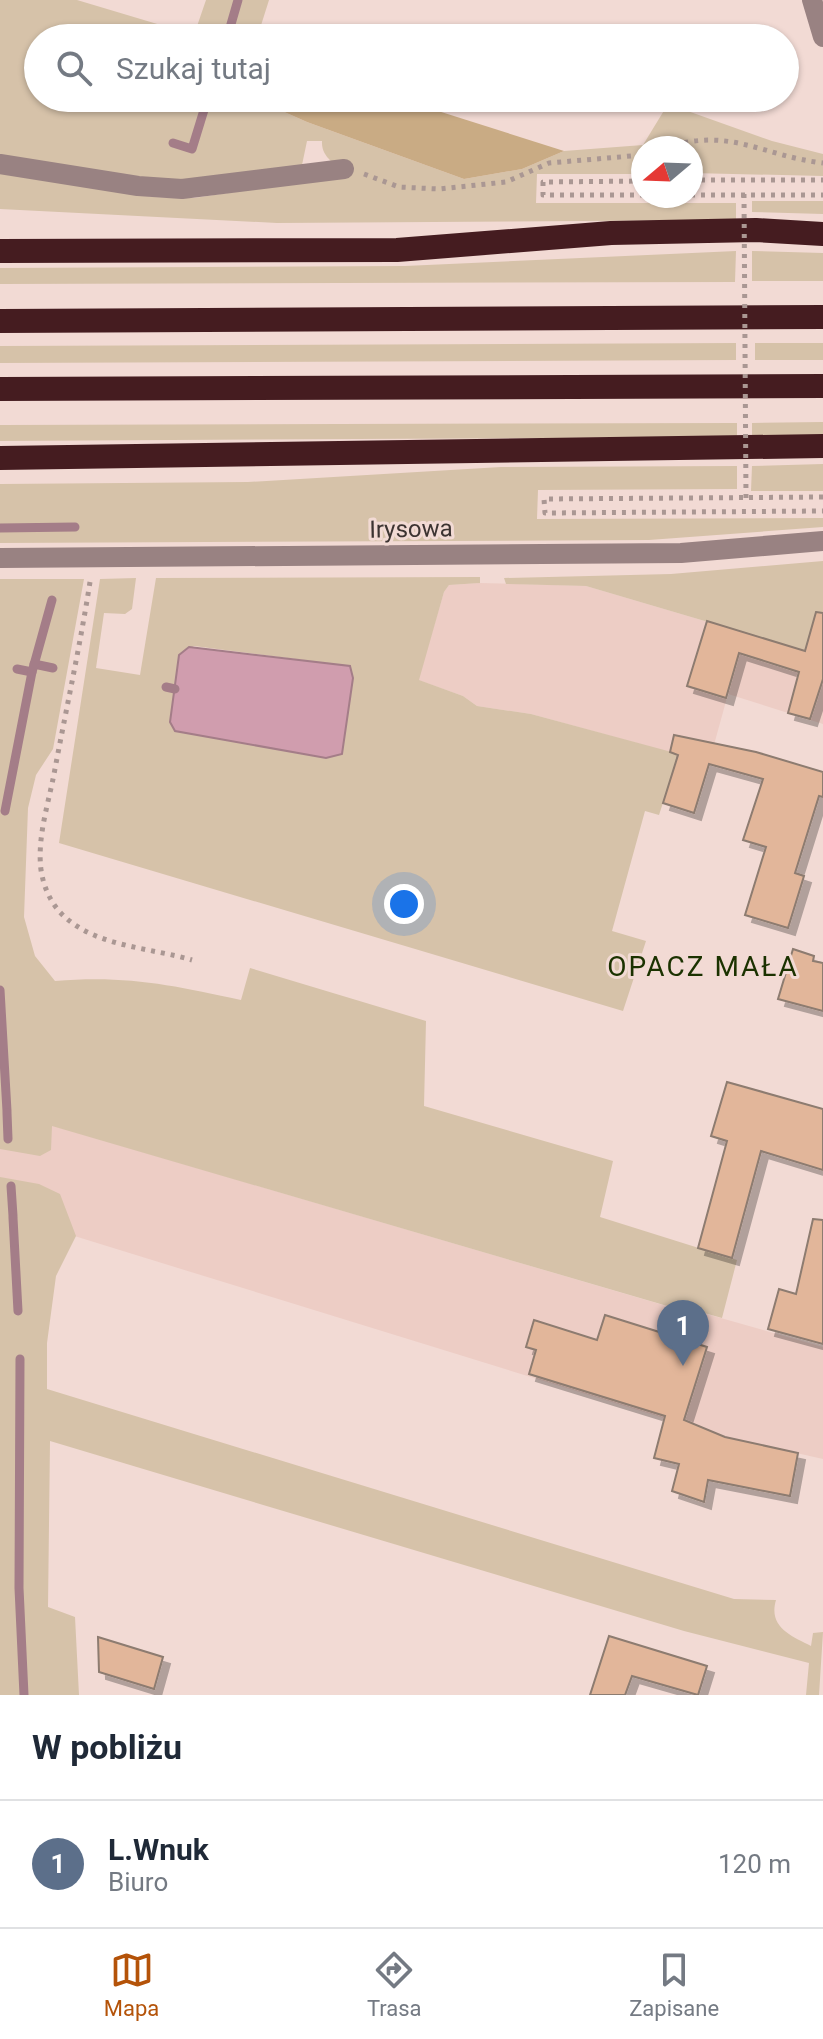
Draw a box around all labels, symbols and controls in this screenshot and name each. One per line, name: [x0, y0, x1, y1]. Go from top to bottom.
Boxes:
search box: [24, 24, 799, 112]
icon: search: [52, 46, 96, 90]
text: Szukaj tutaj: [116, 51, 271, 86]
north arrow: [631, 136, 703, 208]
street label: Irysowa: [369, 514, 453, 544]
your location: [384, 884, 424, 924]
district label: OPACZ MAŁA: [607, 950, 799, 983]
pin: 1: [657, 1300, 709, 1366]
text: W pobliżu: [32, 1727, 182, 1767]
text: L.Wnuk: [108, 1832, 209, 1867]
text: 1: [51, 1849, 65, 1879]
text: 120 m: [718, 1849, 791, 1879]
text: Biuro: [108, 1867, 168, 1897]
tab: Mapa: [104, 1948, 159, 2021]
tab: Trasa: [367, 1948, 422, 2021]
tab: Zapisane: [629, 1948, 719, 2021]

